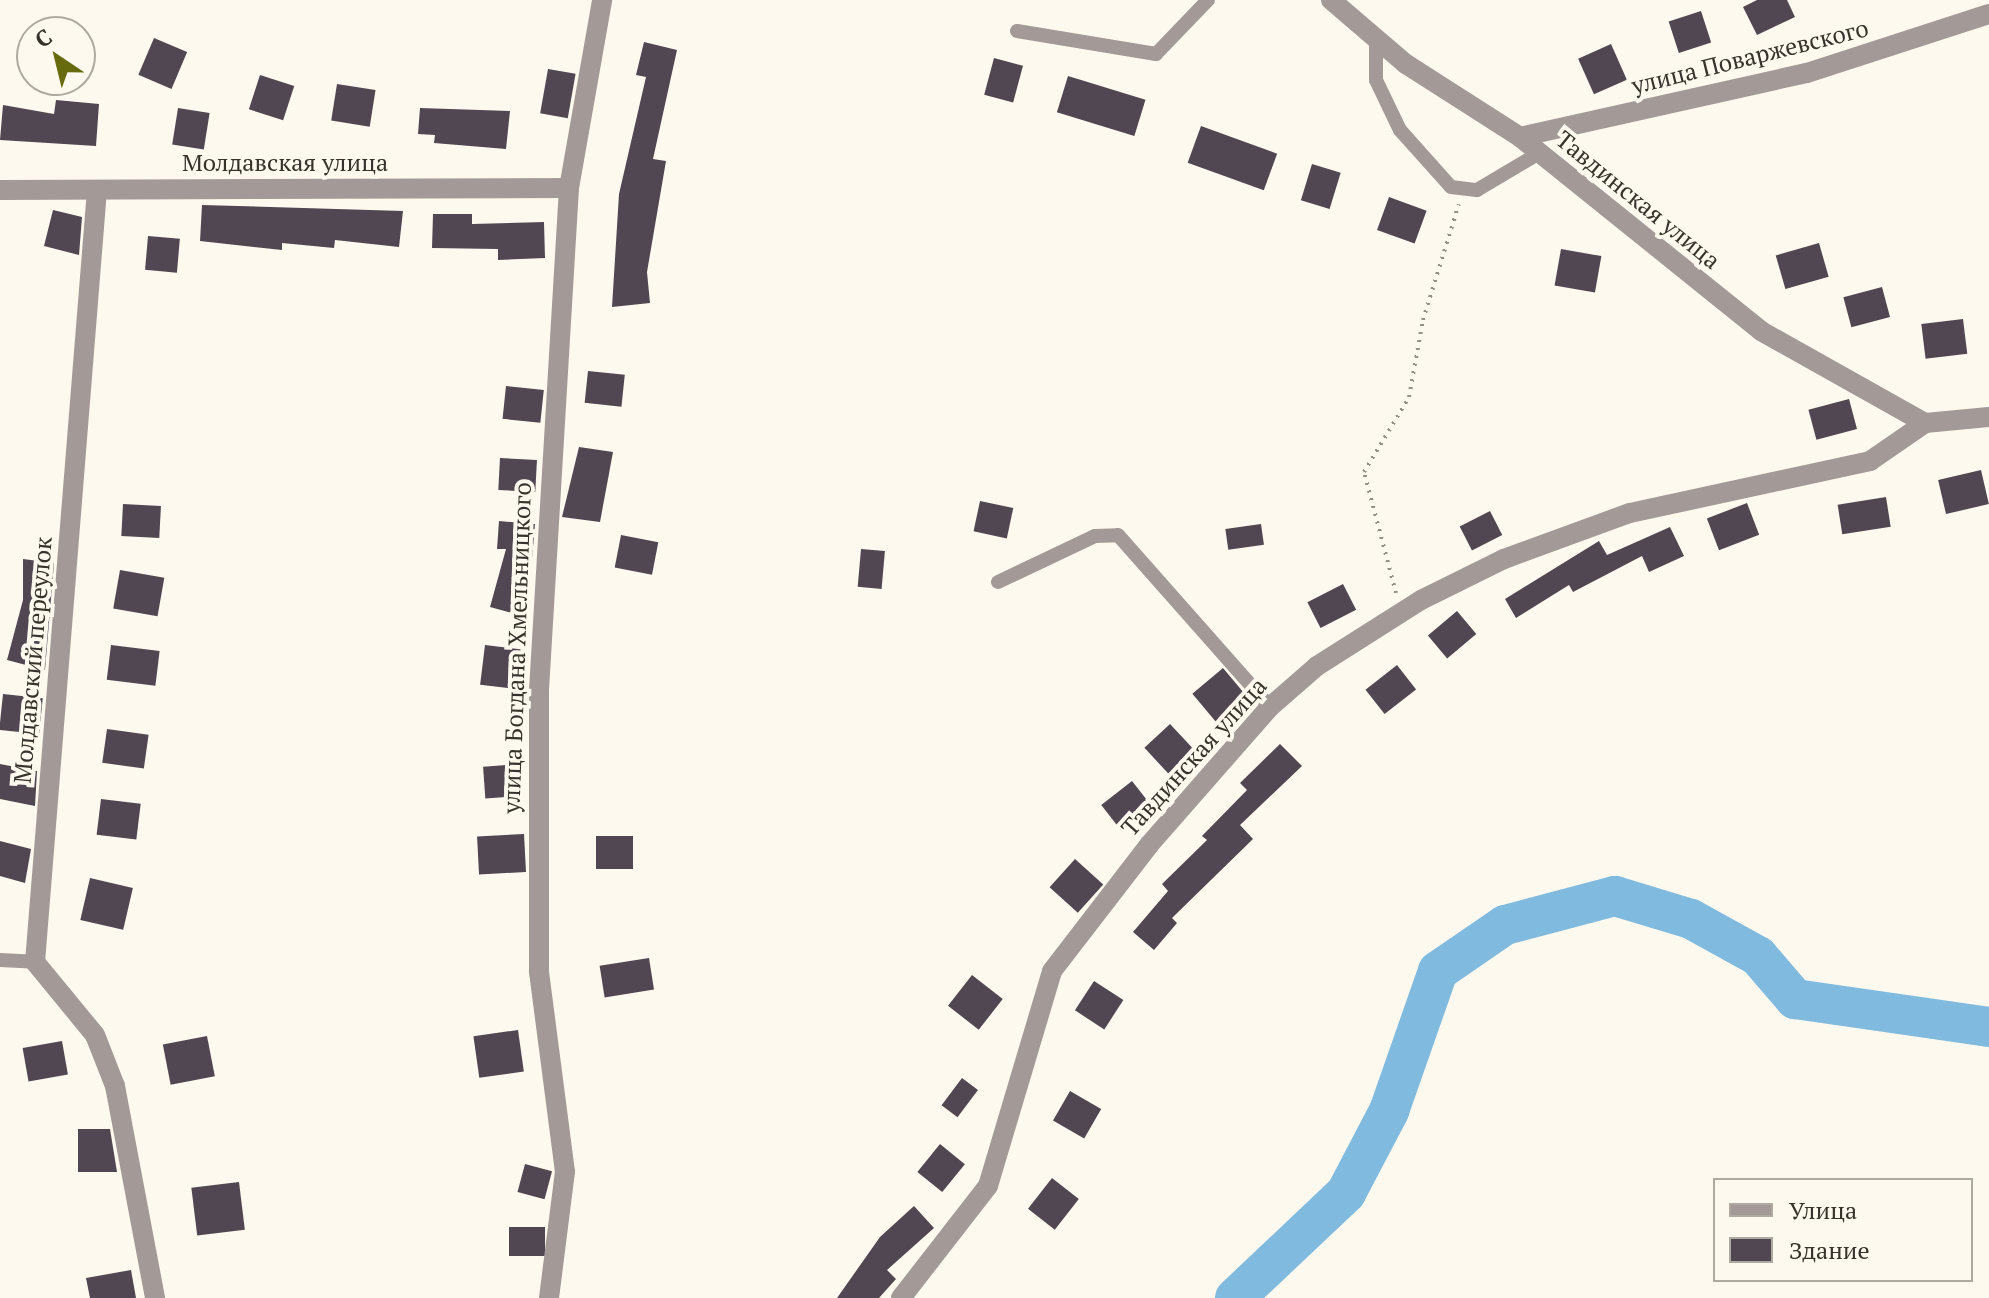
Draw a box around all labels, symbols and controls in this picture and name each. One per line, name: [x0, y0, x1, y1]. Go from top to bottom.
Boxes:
street label: улица Поваржевского: [1629, 14, 1871, 100]
north arrow: [16, 16, 96, 96]
text: С: [29, 22, 57, 54]
street label: Тавдинская улица: [1550, 125, 1726, 275]
street label: Молдавская улица: [182, 149, 388, 177]
street label: улица Богдана Хмельницкого: [497, 482, 537, 814]
street label: Молдавский переулок: [8, 536, 58, 784]
street label: Тавдинская улица: [1115, 672, 1273, 842]
legend: [1713, 1178, 1973, 1282]
text: Улица: [1789, 1194, 1857, 1226]
text: Здание: [1789, 1234, 1870, 1266]

